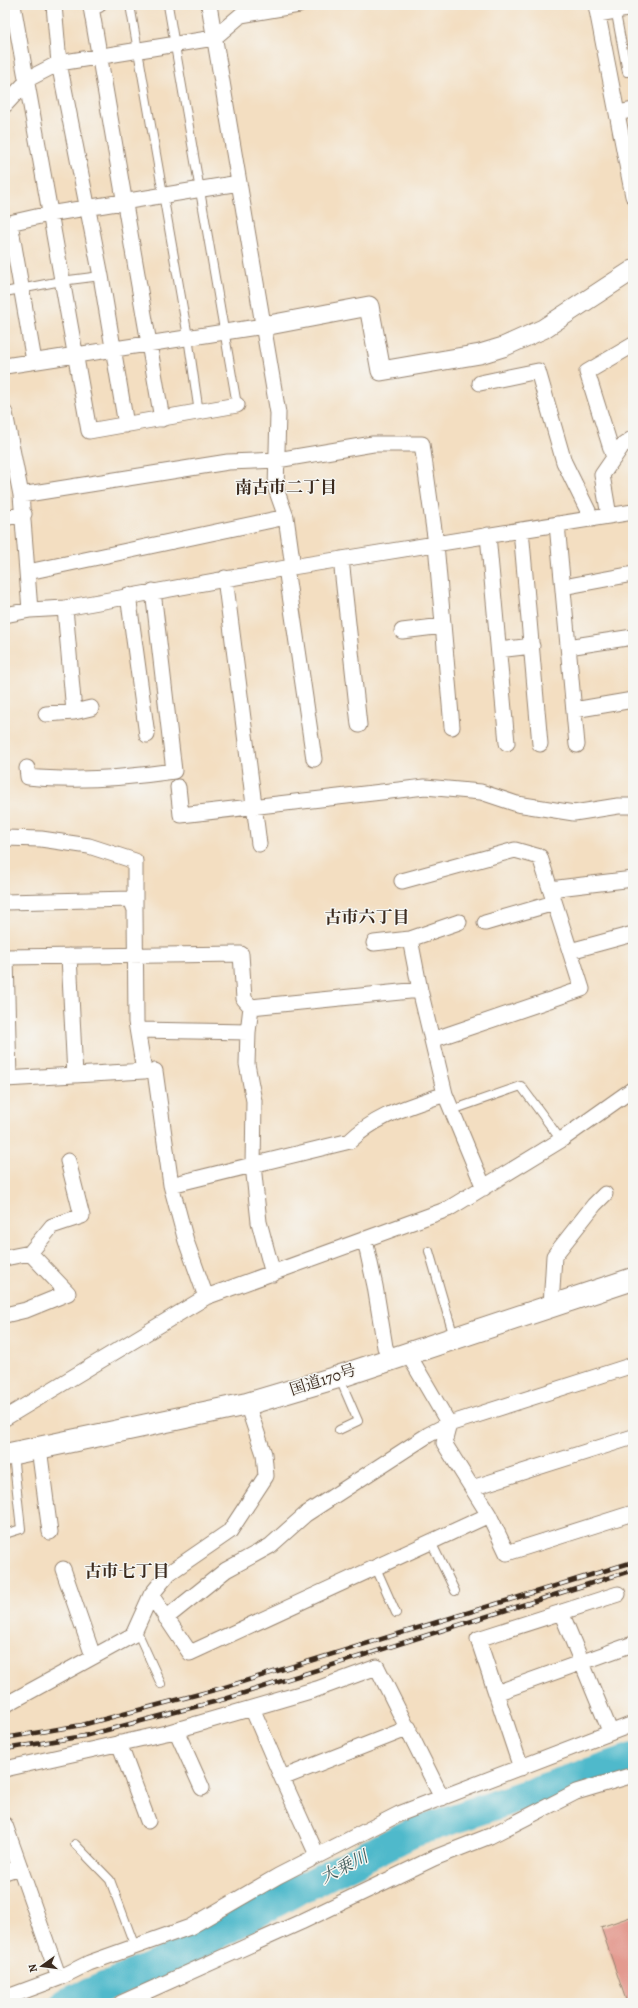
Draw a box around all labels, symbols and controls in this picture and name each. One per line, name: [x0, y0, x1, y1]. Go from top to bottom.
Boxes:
district label: 南古市二丁目: [235, 476, 337, 499]
district label: 古市六丁目: [325, 906, 410, 929]
street label: 国道170号: [287, 1359, 359, 1401]
district label: 古市七丁目: [85, 1560, 170, 1583]
water label: 大乗川: [316, 1844, 374, 1889]
north arrow: [22, 1946, 62, 1986]
text: N: [25, 1963, 41, 1974]

